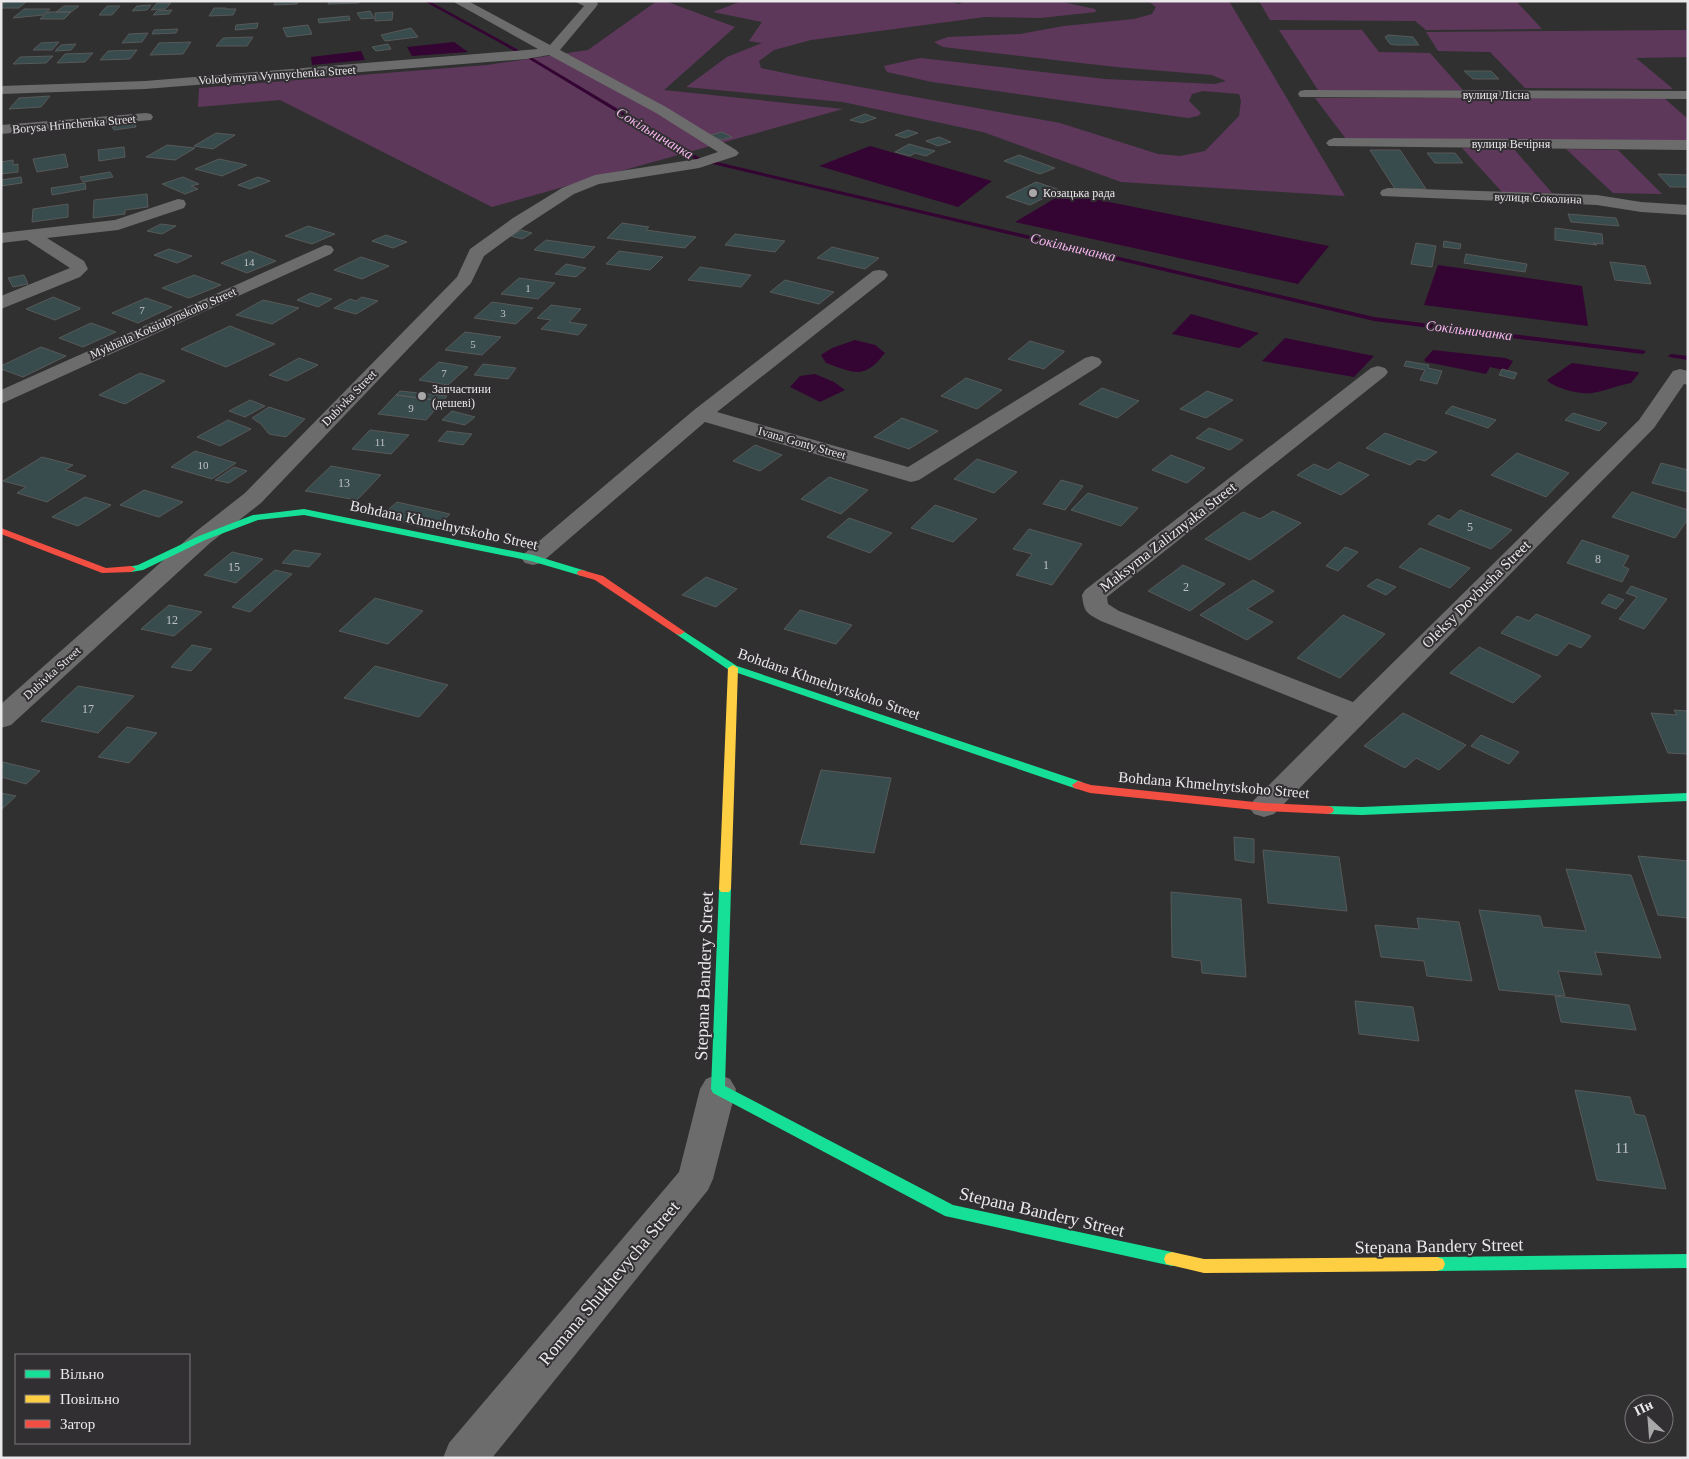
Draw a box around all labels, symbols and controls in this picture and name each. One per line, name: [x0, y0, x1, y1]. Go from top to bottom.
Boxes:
street label: Volodymyra Vynnychenka Street: [198, 62, 357, 88]
street label: вулиця Лісна: [1463, 88, 1530, 102]
water label: Сокільничанка: [614, 105, 696, 162]
street label: Borysa Hrinchenka Street: [12, 112, 137, 136]
street label: вулиця Вечірня: [1472, 137, 1551, 151]
place label: Козацька рада: [1043, 186, 1116, 200]
marker: Козацька рада: [1027, 187, 1039, 199]
street label: вулиця Соколина: [1494, 189, 1583, 207]
water label: Сокільничанка: [1029, 230, 1117, 265]
house number: 14: [244, 256, 255, 268]
house number: 1: [525, 282, 531, 294]
street label: Mykhaila Kotsiubynskoho Street: [88, 284, 239, 362]
house number: 7: [139, 304, 145, 316]
house number: 3: [500, 307, 506, 319]
water label: Сокільничанка: [1425, 318, 1513, 343]
house number: 5: [470, 338, 476, 350]
street label: Dubivka Street: [319, 367, 380, 429]
house number: 7: [441, 367, 447, 379]
place label: Запчастини (дешеві): [432, 382, 491, 410]
marker: Запчастини (дешеві): [416, 390, 428, 402]
house number: 9: [408, 402, 414, 414]
street label: Ivana Gonty Street: [757, 424, 848, 462]
house number: 11: [375, 436, 385, 448]
house number: 10: [198, 459, 209, 471]
house number: 13: [338, 476, 350, 490]
street label: Maksyma Zaliznyaka Street: [1097, 478, 1240, 595]
street label: Bohdana Khmelnytskoho Street: [349, 497, 540, 553]
house number: 5: [1467, 520, 1473, 534]
street label: Oleksy Dovbusha Street: [1419, 536, 1534, 651]
house number: 8: [1595, 552, 1601, 566]
house number: 1: [1043, 558, 1049, 572]
house number: 15: [228, 560, 240, 574]
house number: 2: [1183, 580, 1189, 594]
house number: 12: [166, 613, 178, 627]
street label: Dubivka Street: [20, 643, 84, 702]
street label: Bohdana Khmelnytskoho Street: [736, 645, 923, 723]
house number: 17: [82, 702, 94, 716]
street label: Bohdana Khmelnytskoho Street: [1118, 769, 1311, 801]
street label: Stepana Bandery Street: [691, 891, 717, 1061]
house number: 11: [1615, 1140, 1629, 1156]
street label: Stepana Bandery Street: [957, 1183, 1127, 1241]
street label: Romana Shukhevycha Street: [535, 1197, 683, 1369]
street label: Stepana Bandery Street: [1354, 1235, 1524, 1257]
legend: [15, 1354, 190, 1444]
text: Вільно: [60, 1366, 104, 1382]
text: Повільно: [60, 1391, 119, 1407]
north arrow: [1624, 1394, 1674, 1444]
text: Пн: [1632, 1397, 1655, 1419]
text: Затор: [60, 1416, 95, 1432]

